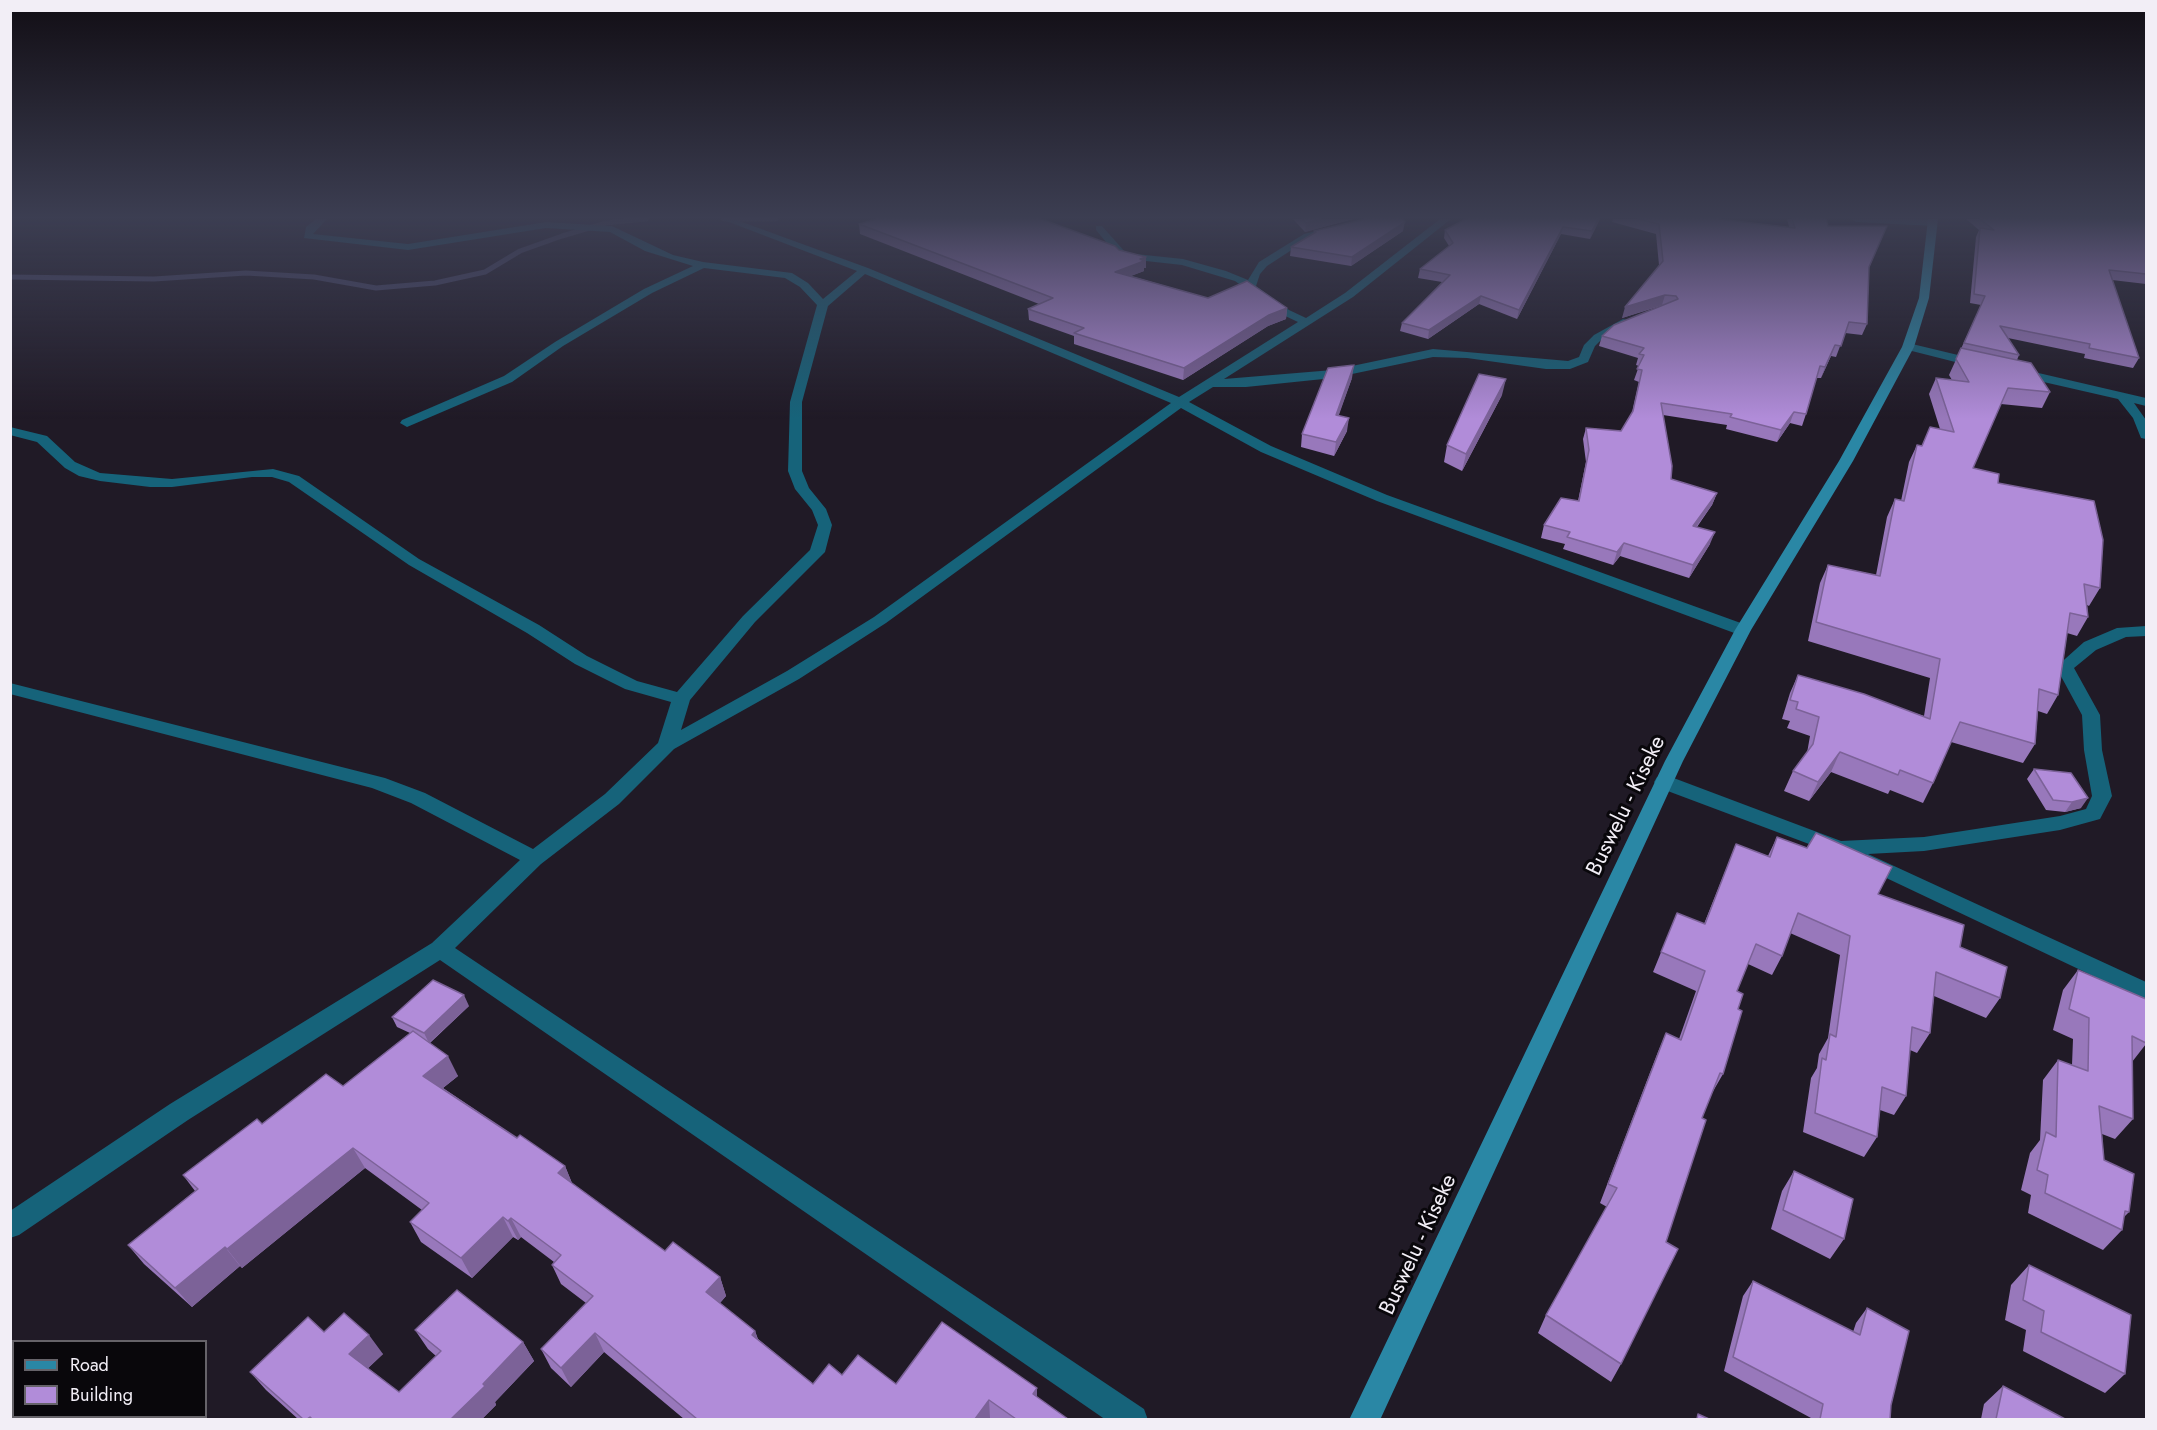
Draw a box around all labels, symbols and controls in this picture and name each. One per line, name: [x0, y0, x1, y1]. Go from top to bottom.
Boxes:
street label: Buswelu - Kiseke: [1582, 732, 1672, 880]
street label: Buswelu - Kiseke: [1375, 1171, 1463, 1319]
legend: [12, 1340, 207, 1418]
text: Road: [70, 1352, 109, 1378]
text: Building: [70, 1382, 133, 1408]

